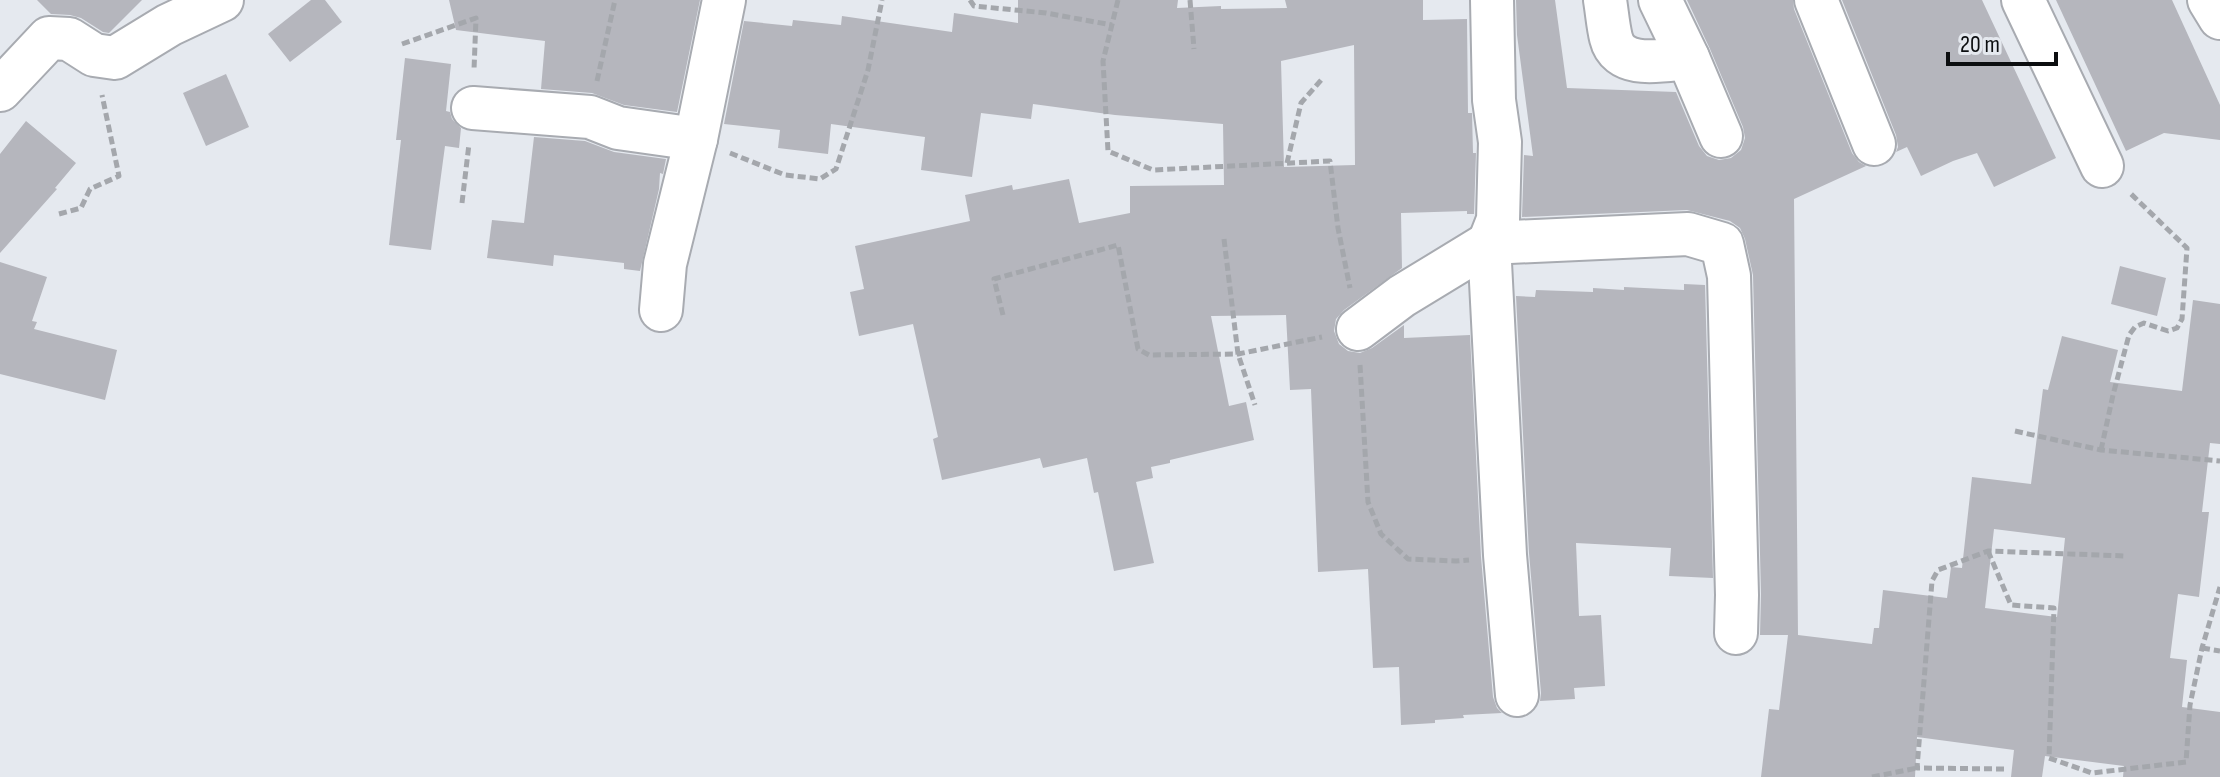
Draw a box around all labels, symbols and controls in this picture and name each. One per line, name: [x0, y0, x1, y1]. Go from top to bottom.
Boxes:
scale bar: [1948, 16, 2056, 66]
text: 20 m: [1960, 30, 2000, 59]

